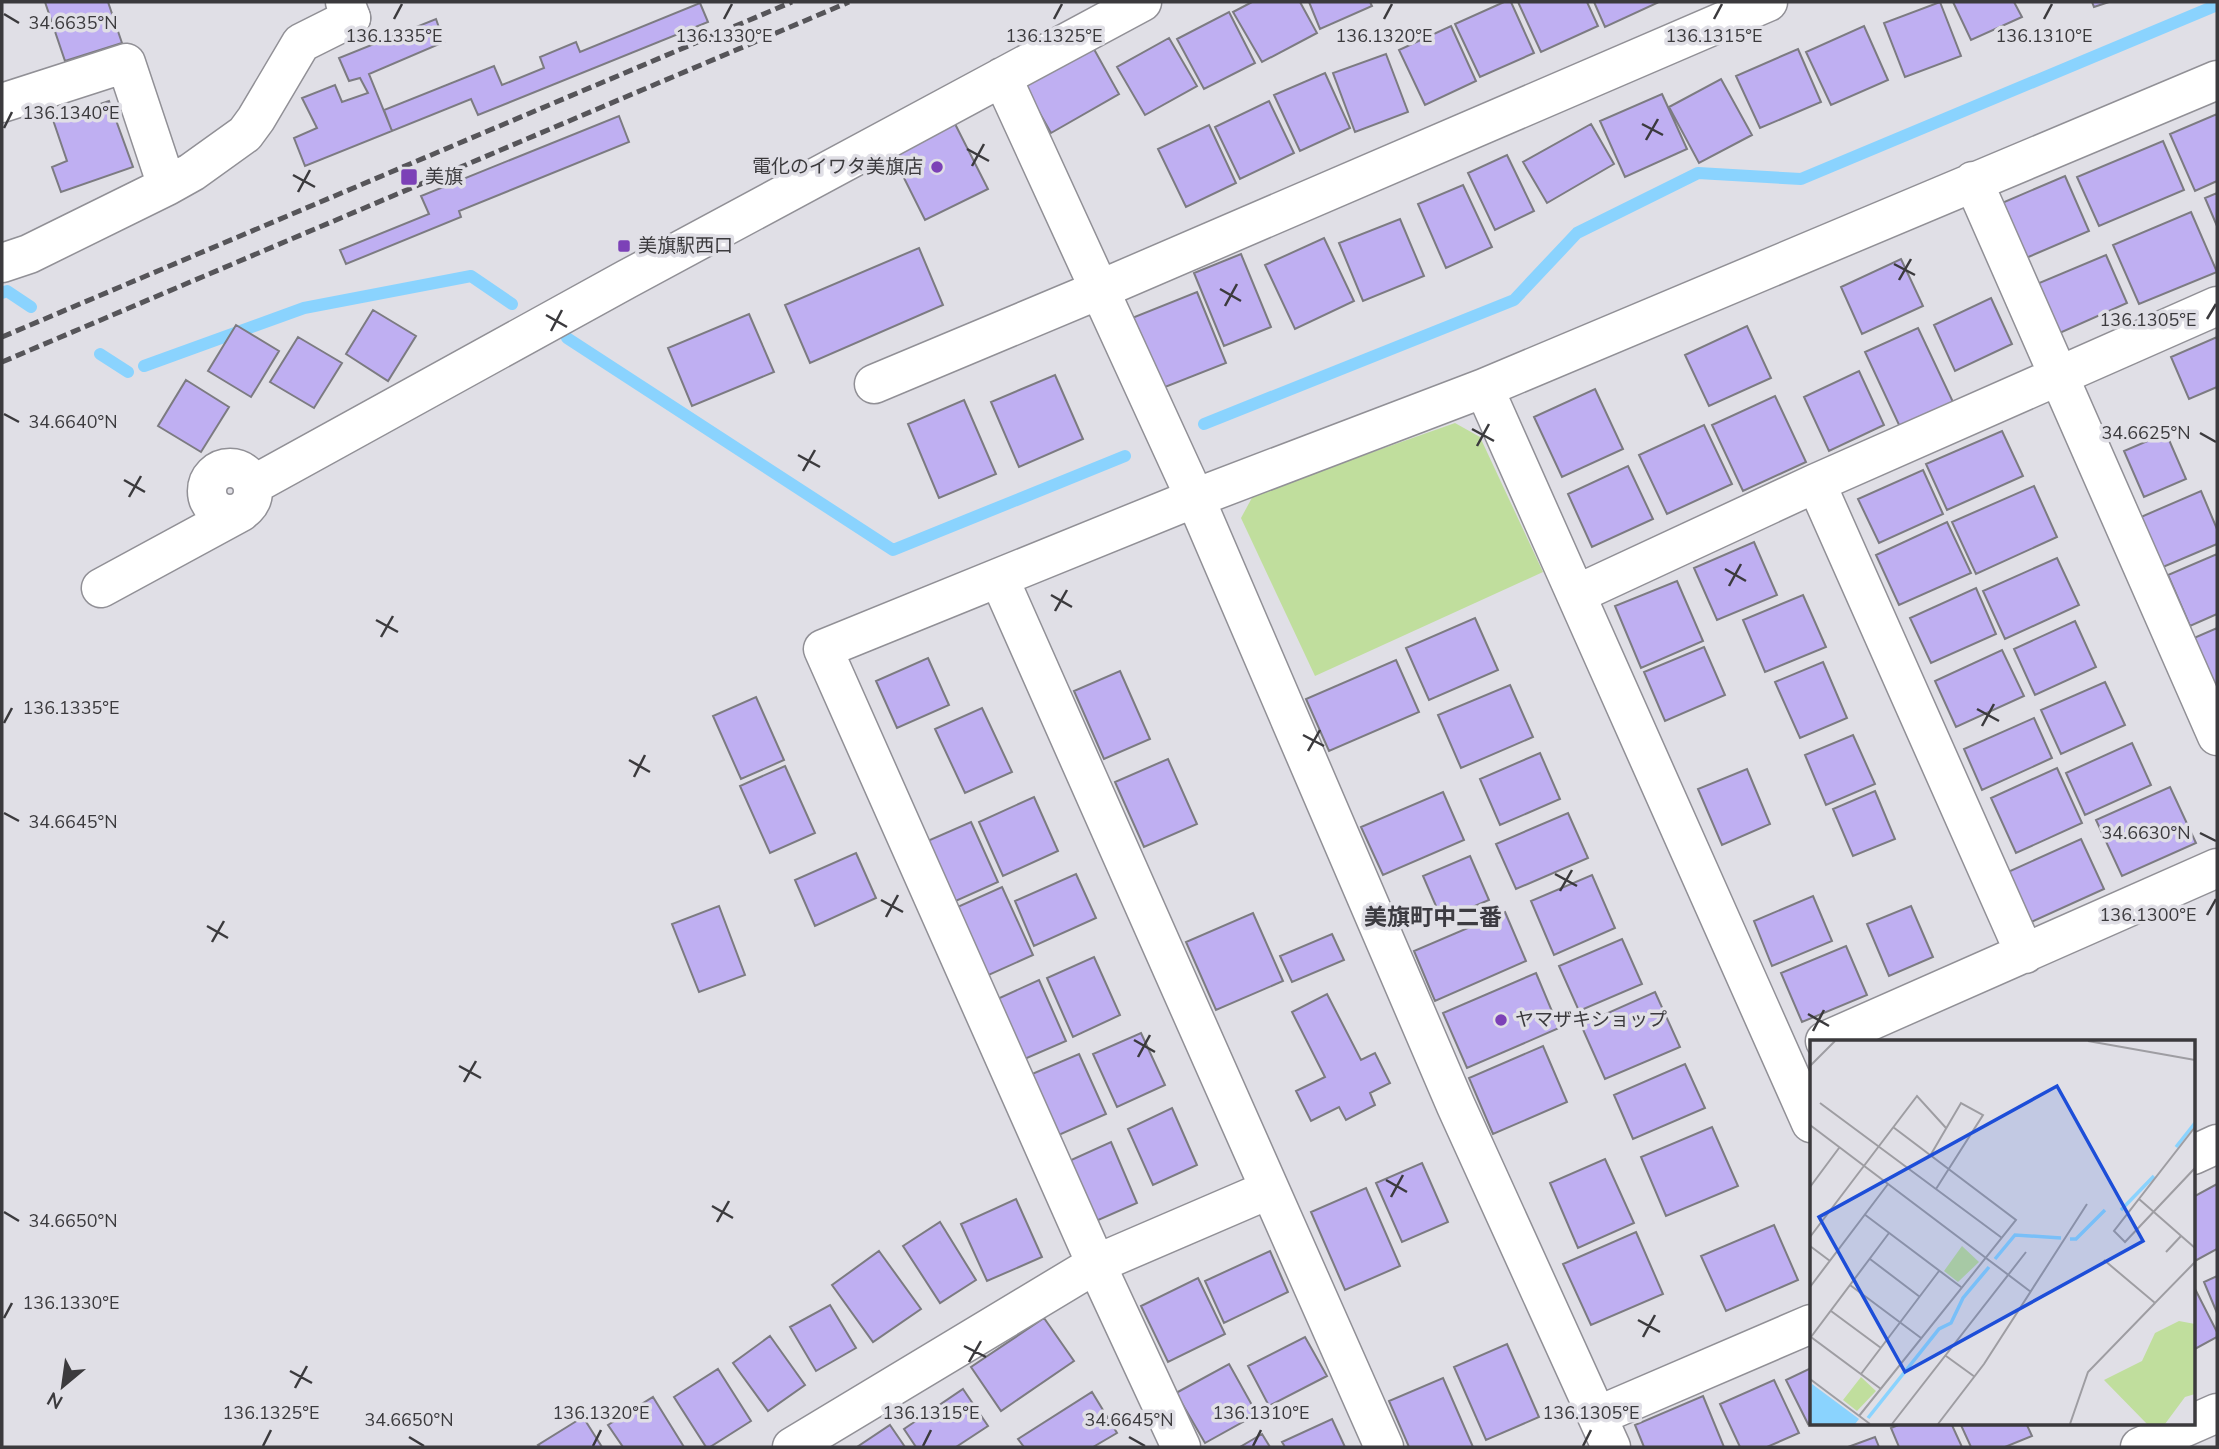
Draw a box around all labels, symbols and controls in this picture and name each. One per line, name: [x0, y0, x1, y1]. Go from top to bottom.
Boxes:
text: 34.6635°N: [29, 11, 117, 35]
text: 136.1335°E: [346, 24, 442, 48]
text: 136.1330°E: [676, 24, 772, 48]
text: 136.1325°E: [1006, 24, 1102, 48]
text: 136.1320°E: [1336, 24, 1432, 48]
text: 136.1315°E: [1666, 24, 1762, 48]
text: 136.1310°E: [1996, 24, 2092, 48]
text: 136.1340°E: [23, 101, 119, 125]
place label: 電化のイワタ美旗店: [752, 154, 923, 180]
marker: 電化のイワタ美旗店: [929, 159, 945, 175]
place label: 美旗: [425, 164, 463, 190]
marker: 美旗: [399, 167, 419, 187]
place label: 美旗駅西口: [638, 233, 733, 259]
marker: 美旗駅西口: [616, 238, 632, 254]
text: 136.1305°E: [2100, 308, 2196, 332]
text: 34.6640°N: [29, 410, 117, 434]
text: 34.6625°N: [2102, 421, 2190, 445]
text: 136.1335°E: [23, 696, 119, 720]
text: 34.6645°N: [29, 810, 117, 834]
text: 34.6630°N: [2102, 821, 2190, 845]
district label: 美旗町中二番: [1364, 902, 1502, 933]
text: 136.1300°E: [2100, 903, 2196, 927]
place label: ヤマザキショップ: [1515, 1007, 1667, 1033]
marker: ヤマザキショップ: [1493, 1012, 1509, 1028]
inset map: [1810, 1040, 2194, 1424]
text: 34.6650°N: [29, 1209, 117, 1233]
text: 136.1330°E: [23, 1291, 119, 1315]
north arrow: [28, 1351, 98, 1421]
text: N: [43, 1385, 68, 1415]
text: 136.1325°E: [223, 1401, 319, 1425]
text: 136.1320°E: [553, 1401, 649, 1425]
text: 136.1315°E: [883, 1401, 979, 1425]
text: 136.1310°E: [1213, 1401, 1309, 1425]
text: 136.1305°E: [1543, 1401, 1639, 1425]
text: 34.6650°N: [365, 1408, 453, 1432]
text: 34.6645°N: [1085, 1408, 1173, 1432]

